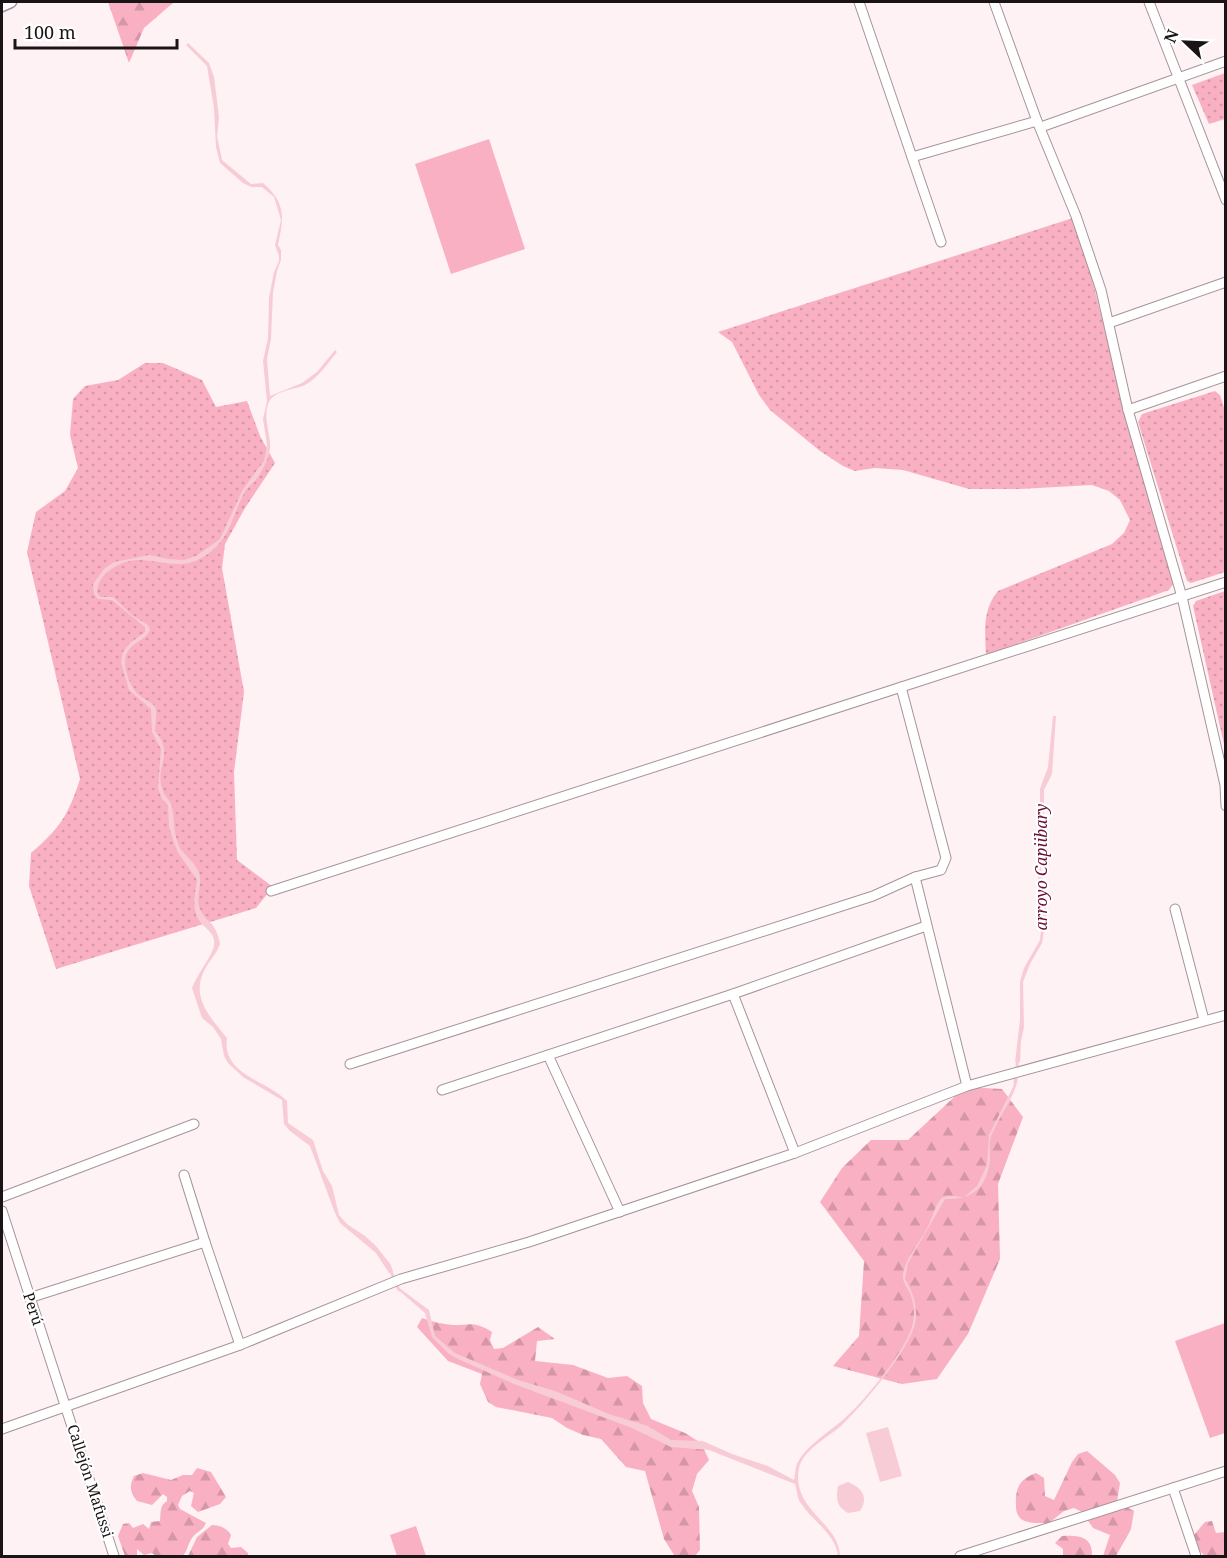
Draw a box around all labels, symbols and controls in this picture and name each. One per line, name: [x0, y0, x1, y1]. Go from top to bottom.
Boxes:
scale bar: [15, 12, 177, 50]
north arrow: [1155, 12, 1215, 72]
text: 100 m: [24, 20, 76, 44]
text: N: [1159, 26, 1184, 46]
water label: arroyo Capiibary: [1030, 803, 1052, 931]
street label: Perú: [19, 1290, 49, 1328]
street label: Callejón Mafussi: [63, 1422, 119, 1540]

